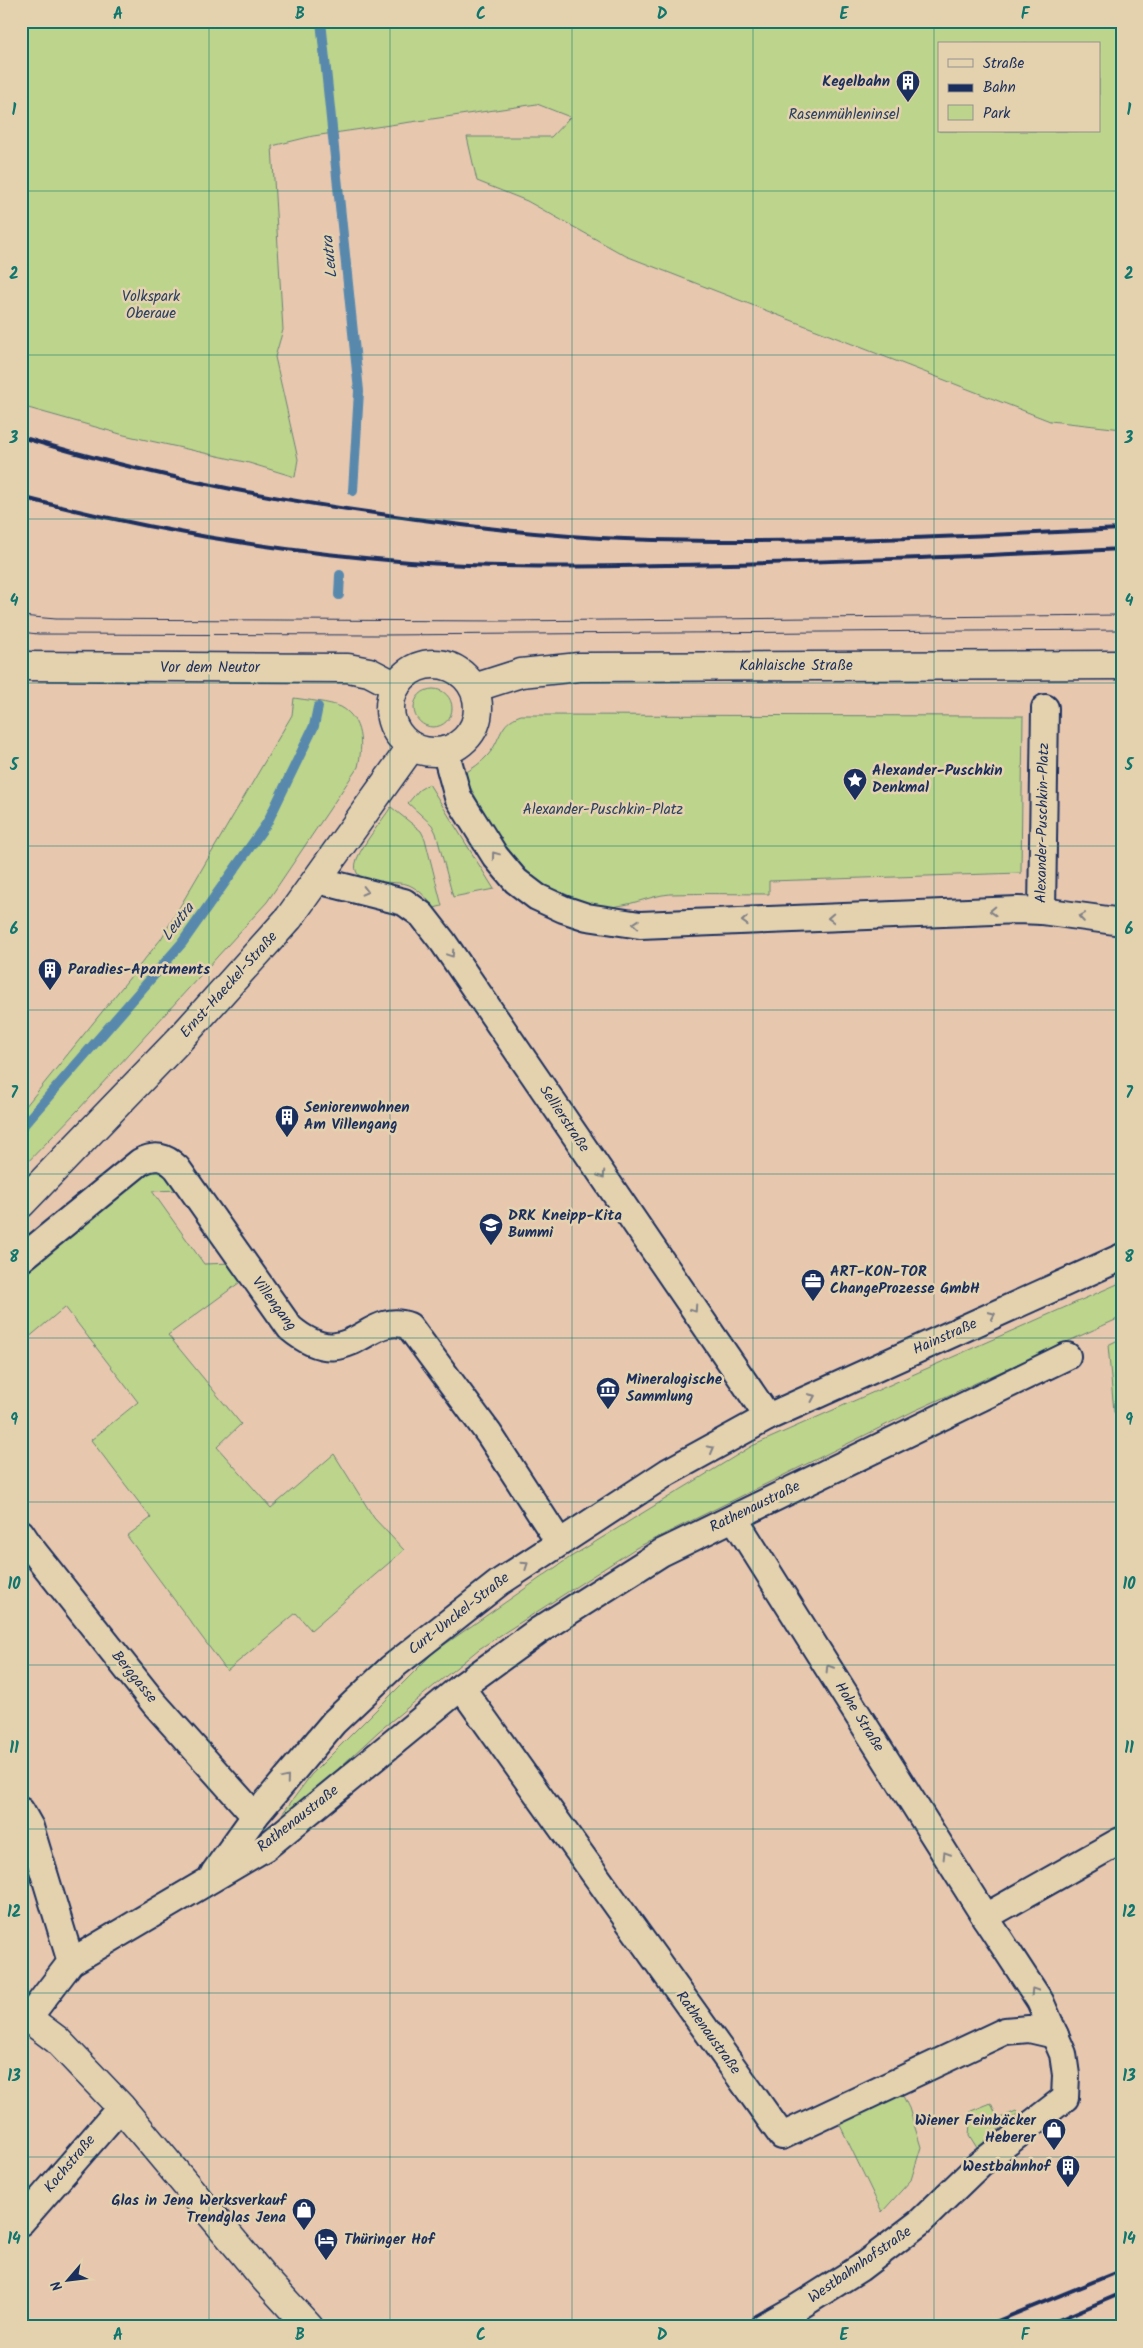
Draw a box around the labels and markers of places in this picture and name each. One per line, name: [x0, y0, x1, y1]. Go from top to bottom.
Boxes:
building icon: Kegelbahn: [895, 69, 921, 103]
place label: Kegelbahn: [822, 70, 890, 94]
place label: Alexander-Puschkin Denkmal: [872, 759, 1003, 800]
place icon: Alexander-Puschkin Denkmal: [842, 767, 868, 801]
building icon: Paradies-Apartments: [37, 957, 63, 991]
place label: Paradies-Apartments: [68, 958, 210, 982]
place label: Seniorenwohnen Am Villengang: [304, 1096, 410, 1137]
building icon: Seniorenwohnen Am Villengang: [274, 1104, 300, 1138]
place label: DRK Kneipp-Kita Bummi: [508, 1204, 622, 1245]
school or university icon: DRK Kneipp-Kita Bummi: [478, 1212, 504, 1246]
place label: ART-KON-TOR ChangeProzesse GmbH: [830, 1260, 980, 1301]
office icon: ART-KON-TOR ChangeProzesse GmbH: [800, 1268, 826, 1302]
place label: Mineralogische Sammlung: [626, 1368, 723, 1409]
museum icon: Mineralogische Sammlung: [595, 1376, 621, 1410]
place label: Wiener Feinbäcker Heberer: [915, 2109, 1037, 2150]
shop icon: Wiener Feinbäcker Heberer: [1041, 2117, 1067, 2151]
building icon: Westbahnhof: [1055, 2154, 1081, 2188]
place label: Westbahnhof: [962, 2155, 1051, 2179]
place label: Glas in Jena Werksverkauf Trendglas Jena: [111, 2189, 287, 2230]
shop icon: Glas in Jena Werksverkauf Trendglas Jena: [291, 2197, 317, 2231]
hotel icon: Thüringer Hof: [313, 2227, 339, 2261]
place label: Thüringer Hof: [344, 2228, 436, 2252]

